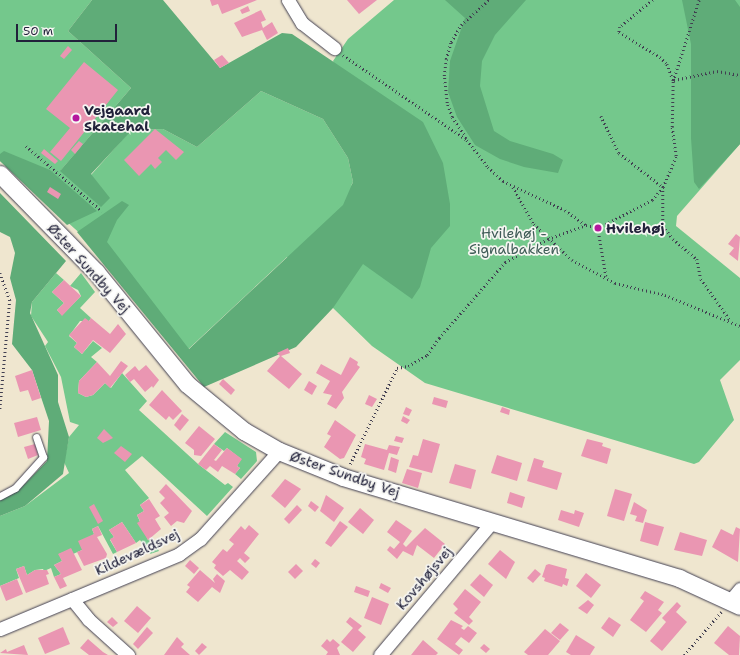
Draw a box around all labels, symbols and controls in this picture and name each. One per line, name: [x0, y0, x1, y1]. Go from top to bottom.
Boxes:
scale bar: [18, 16, 119, 42]
text: 50 m: [23, 23, 53, 39]
place label: Vejgaard Skatehal: [84, 102, 150, 134]
marker: Vejgaard Skatehal: [71, 113, 81, 123]
street label: Øster Sundby Vej: [44, 220, 134, 316]
place label: Hvilehøj: [606, 220, 665, 236]
marker: Hvilehøj: [593, 223, 603, 233]
park label: Hvilehøj - Signalbakken: [469, 225, 559, 258]
street label: Øster Sundby Vej: [288, 447, 402, 501]
street label: Kildevældsvej: [92, 525, 182, 579]
street label: Kovshøjsvej: [393, 543, 455, 613]

